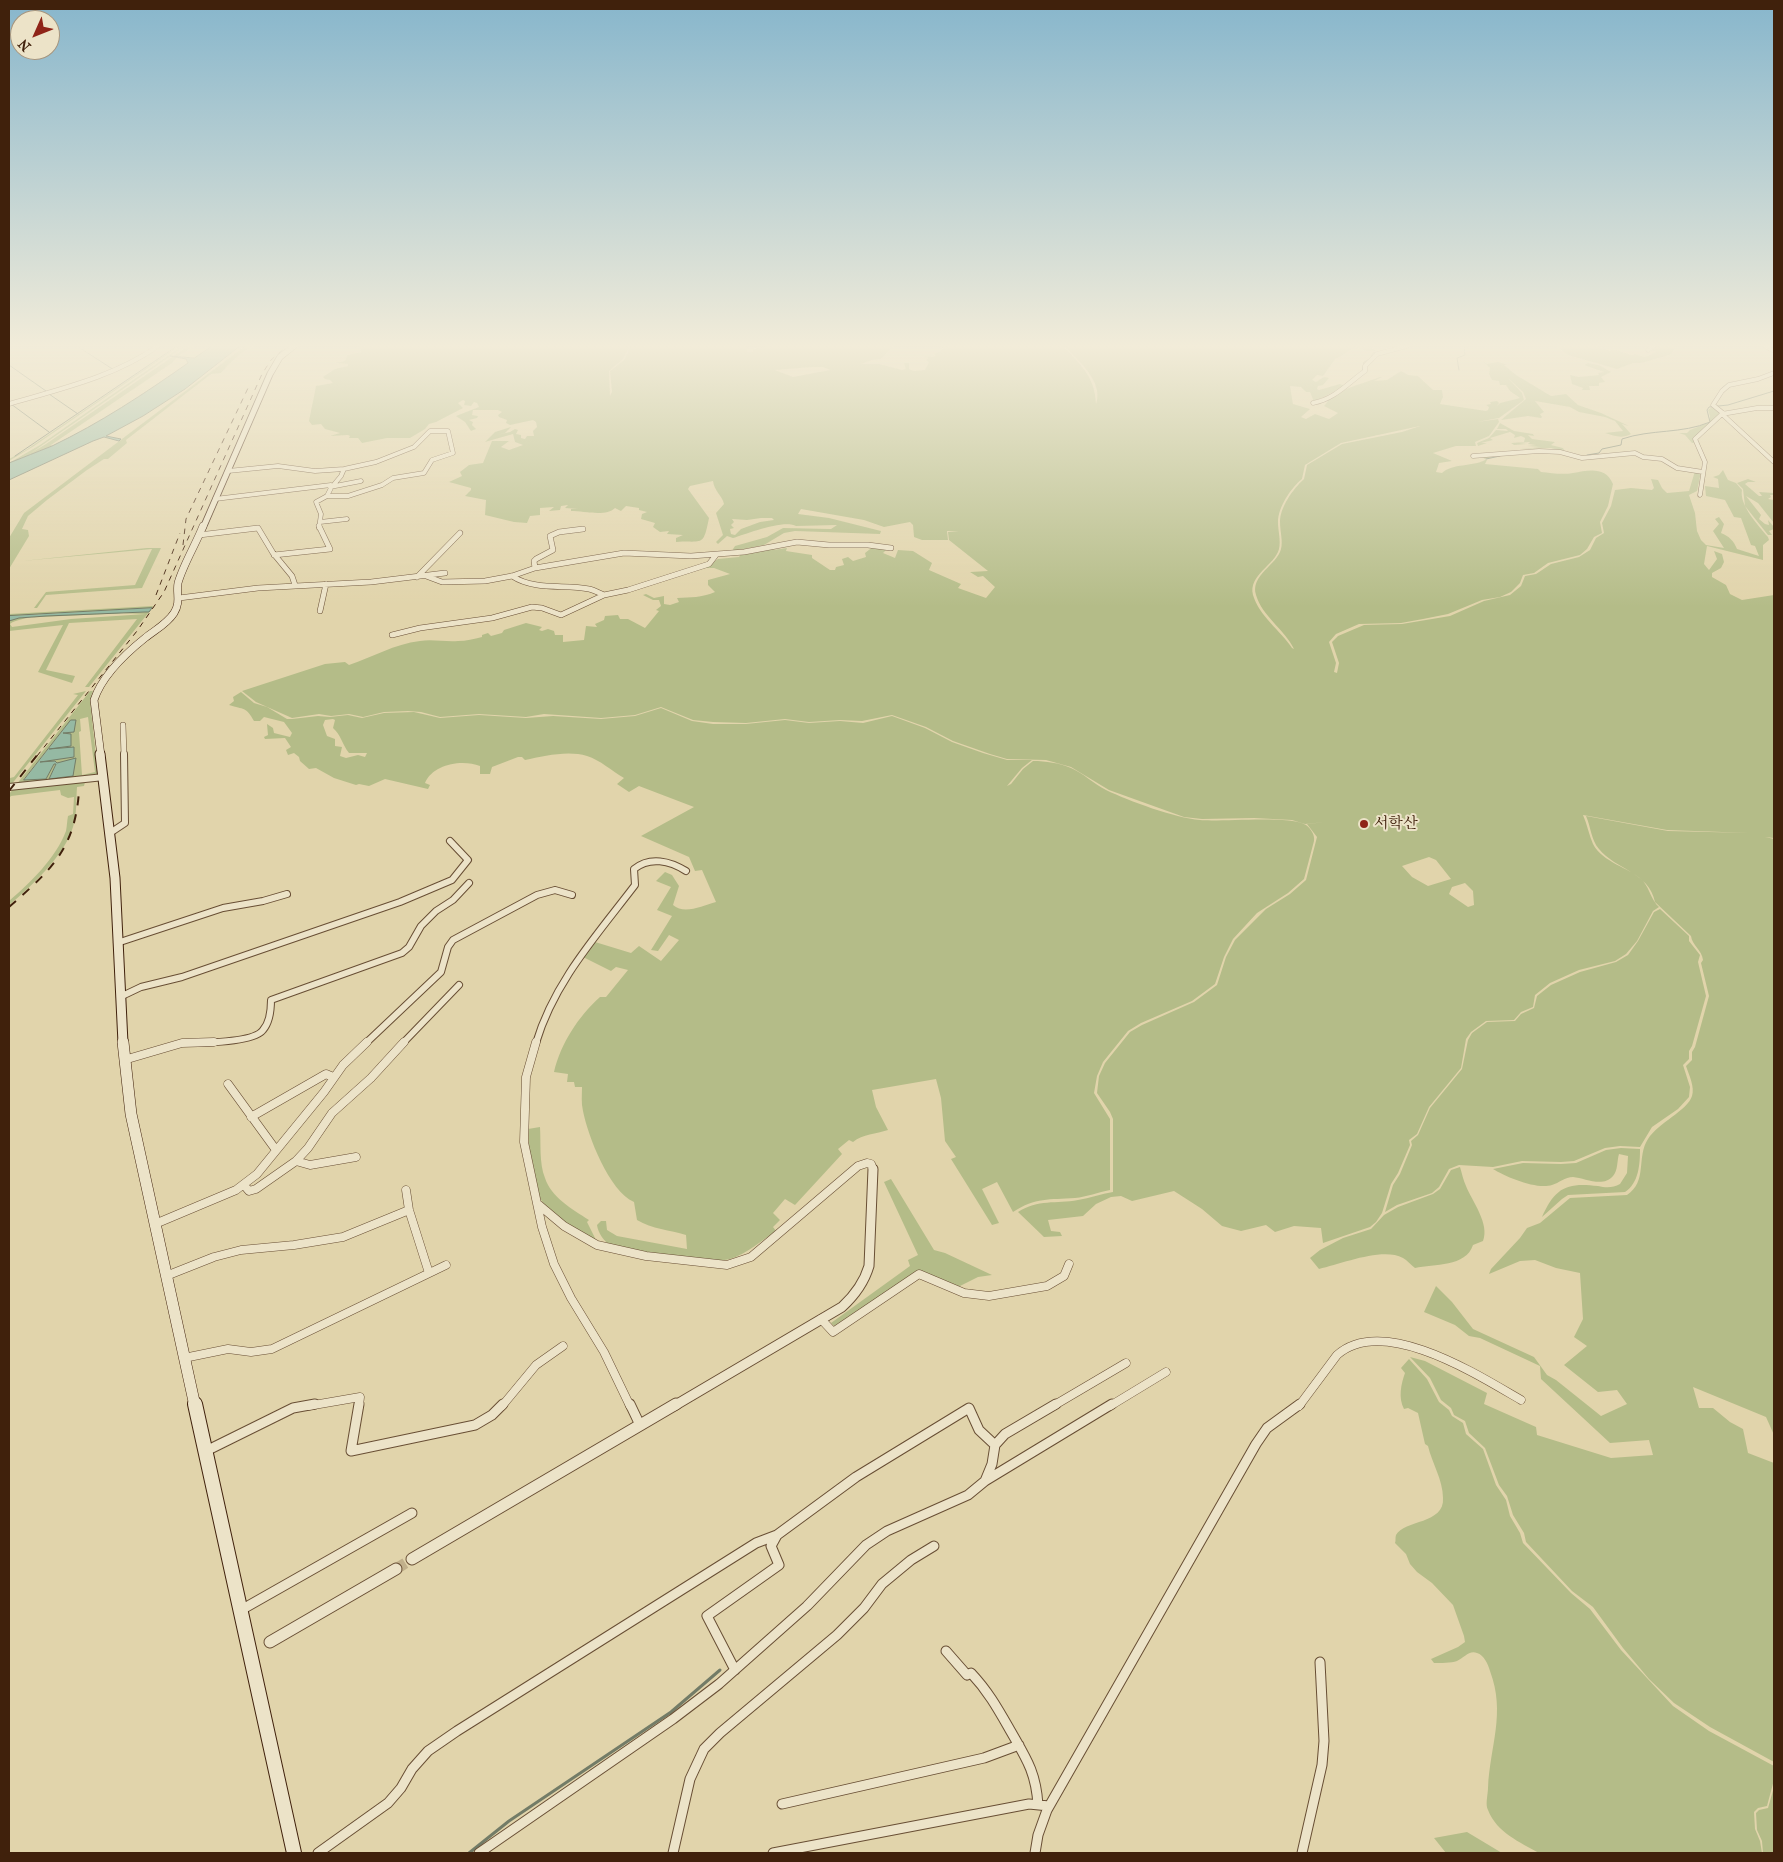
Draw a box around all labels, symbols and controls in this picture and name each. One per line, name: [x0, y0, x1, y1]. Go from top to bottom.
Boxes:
north arrow: [10, 10, 60, 60]
text: N: [15, 35, 34, 55]
place label: 서학산: [1374, 815, 1417, 833]
marker: 서학산: [1358, 818, 1370, 830]

